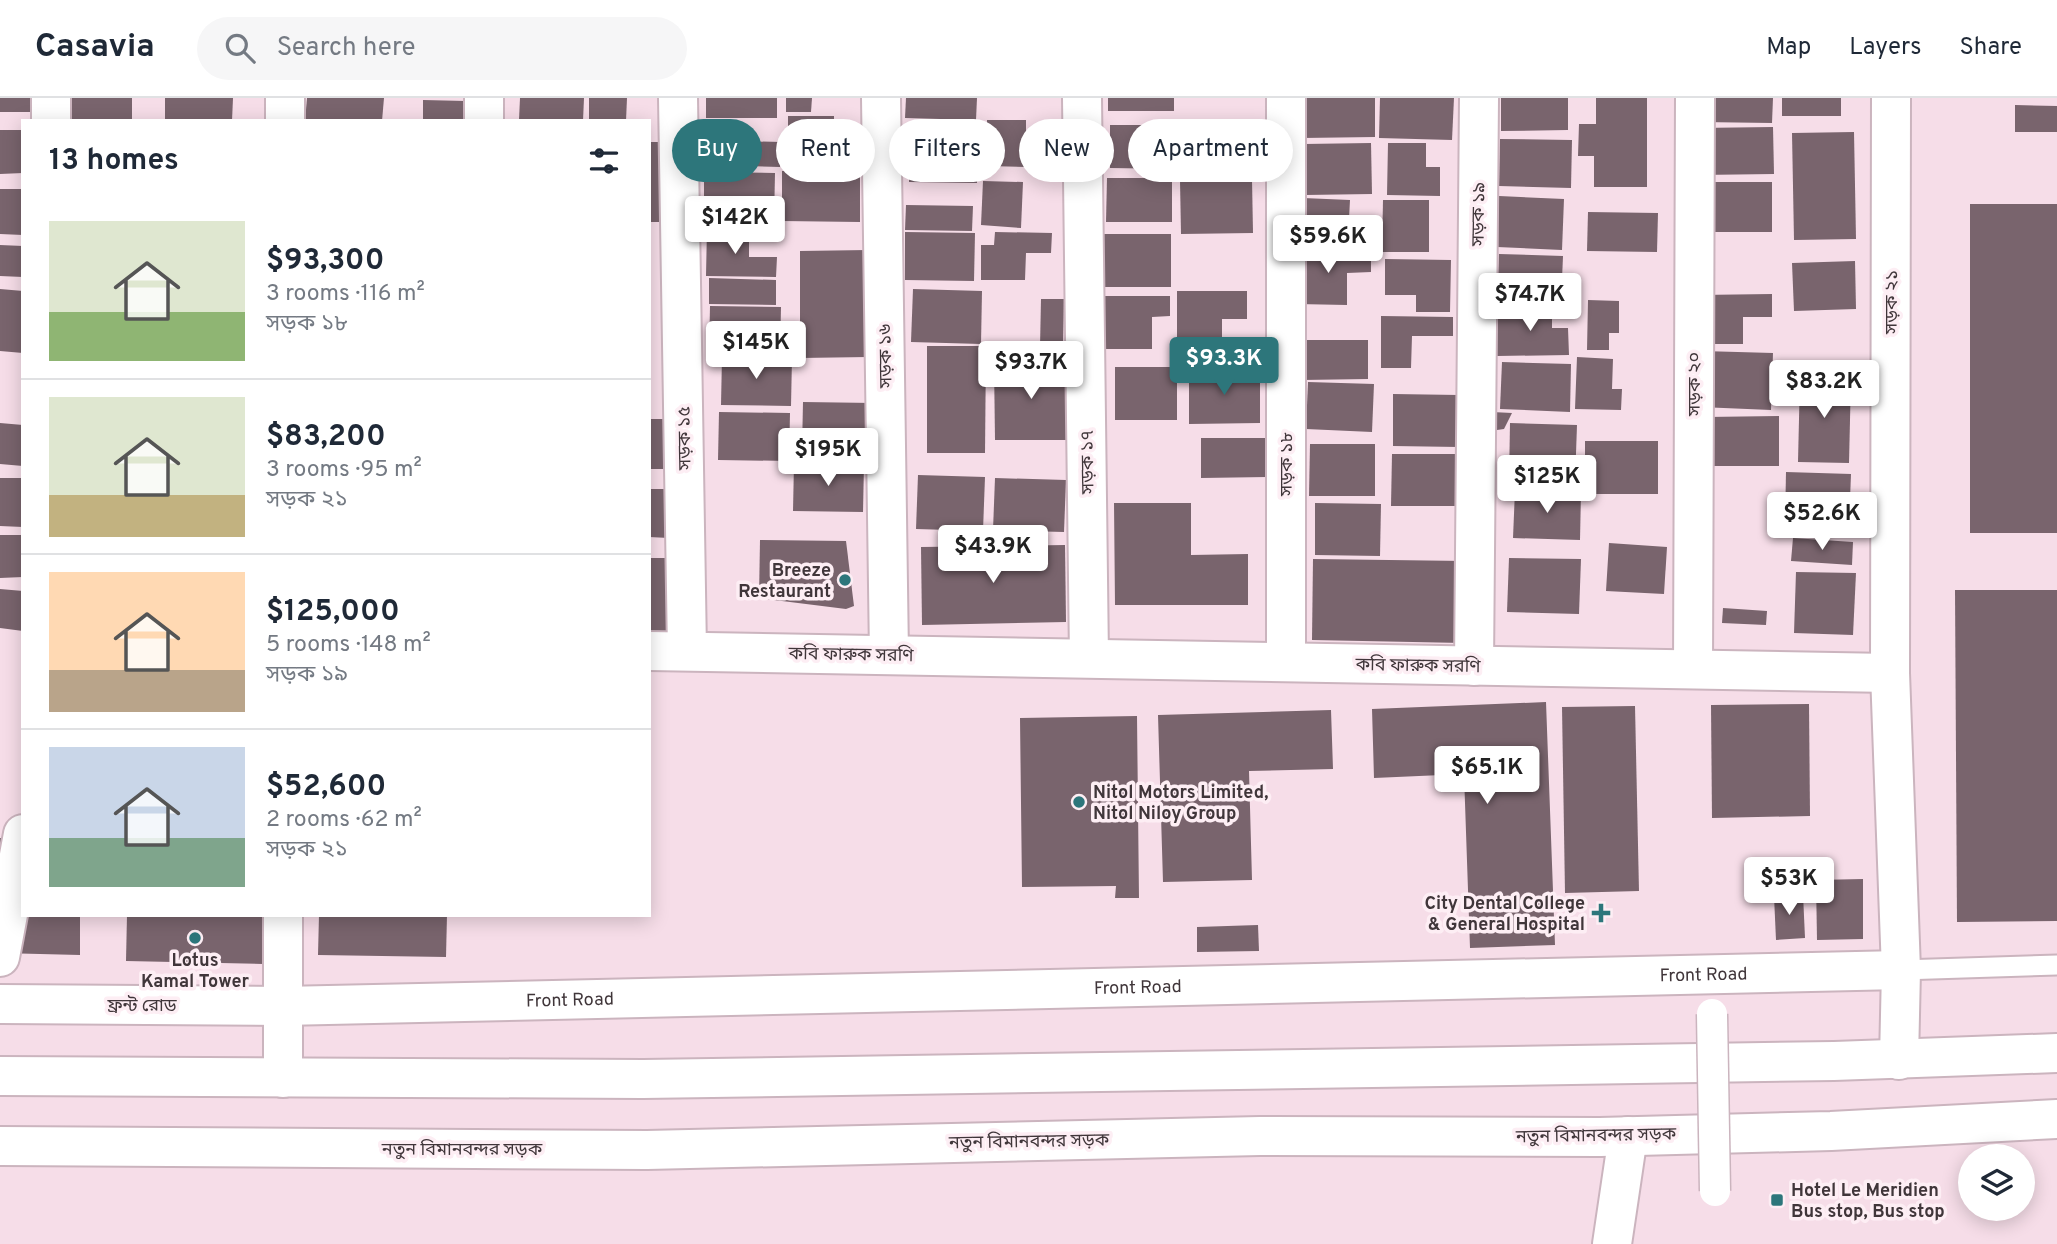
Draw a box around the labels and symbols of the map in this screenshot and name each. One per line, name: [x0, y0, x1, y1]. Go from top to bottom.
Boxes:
street label: সড়ক ১৯: [1467, 182, 1492, 247]
pin: $142K: [686, 197, 784, 256]
pin: $59.6K: [1271, 216, 1385, 275]
street label: সড়ক ২১: [1881, 270, 1904, 335]
pin: $74.7K: [1473, 274, 1587, 333]
pin: $145K: [707, 322, 805, 381]
street label: সড়ক ১৬: [874, 323, 899, 389]
pin: $93.3K: [1167, 338, 1281, 397]
pin: $93.7K: [974, 342, 1088, 401]
street label: সড়ক ২০: [1684, 352, 1707, 417]
pin: $83.2K: [1767, 360, 1881, 420]
street label: সড়ক ১৫: [673, 406, 698, 471]
pin: $195K: [779, 428, 877, 488]
street label: সড়ক ১৭: [1076, 430, 1101, 495]
street label: সড়ক ১৮: [1276, 432, 1299, 497]
pin: $125K: [1498, 456, 1596, 515]
pin: $52.6K: [1765, 492, 1879, 552]
pin: $43.9K: [936, 526, 1050, 585]
place label: Breeze Restaurant: [738, 560, 831, 604]
marker: Breeze Restaurant: [837, 572, 853, 588]
street label: কবি ফারুক সরণি: [787, 643, 914, 668]
street label: কবি ফারুক সরণি: [1354, 654, 1481, 679]
pin: $65.1K: [1430, 746, 1544, 806]
place label: Nitol Motors Limited, Nitol Niloy Group: [1093, 782, 1269, 826]
marker: Nitol Motors Limited, Nitol Niloy Group: [1071, 794, 1087, 810]
pin: $53K: [1748, 858, 1830, 917]
place label: City Dental College & General Hospital: [1425, 893, 1585, 937]
marker: City Dental College & General Hospital: [1591, 903, 1611, 923]
marker: Lotus Kamal Tower: [187, 930, 203, 946]
place label: Lotus Kamal Tower: [141, 950, 250, 994]
street label: Front Road: [1659, 963, 1748, 988]
street label: Front Road: [1094, 976, 1182, 1001]
street label: Front Road: [526, 989, 614, 1014]
street label: ফ্রন্ট রোড: [106, 995, 177, 1018]
street label: নতুন বিমানবন্দর সড়ক: [1515, 1124, 1677, 1149]
street label: নতুন বিমানবন্দর সড়ক: [948, 1130, 1110, 1155]
street label: নতুন বিমানবন্দর সড়ক: [381, 1139, 543, 1162]
place label: Hotel Le Meridien Bus stop, Bus stop: [1791, 1180, 1945, 1224]
marker: Hotel Le Meridien Bus stop, Bus stop: [1769, 1192, 1785, 1208]

